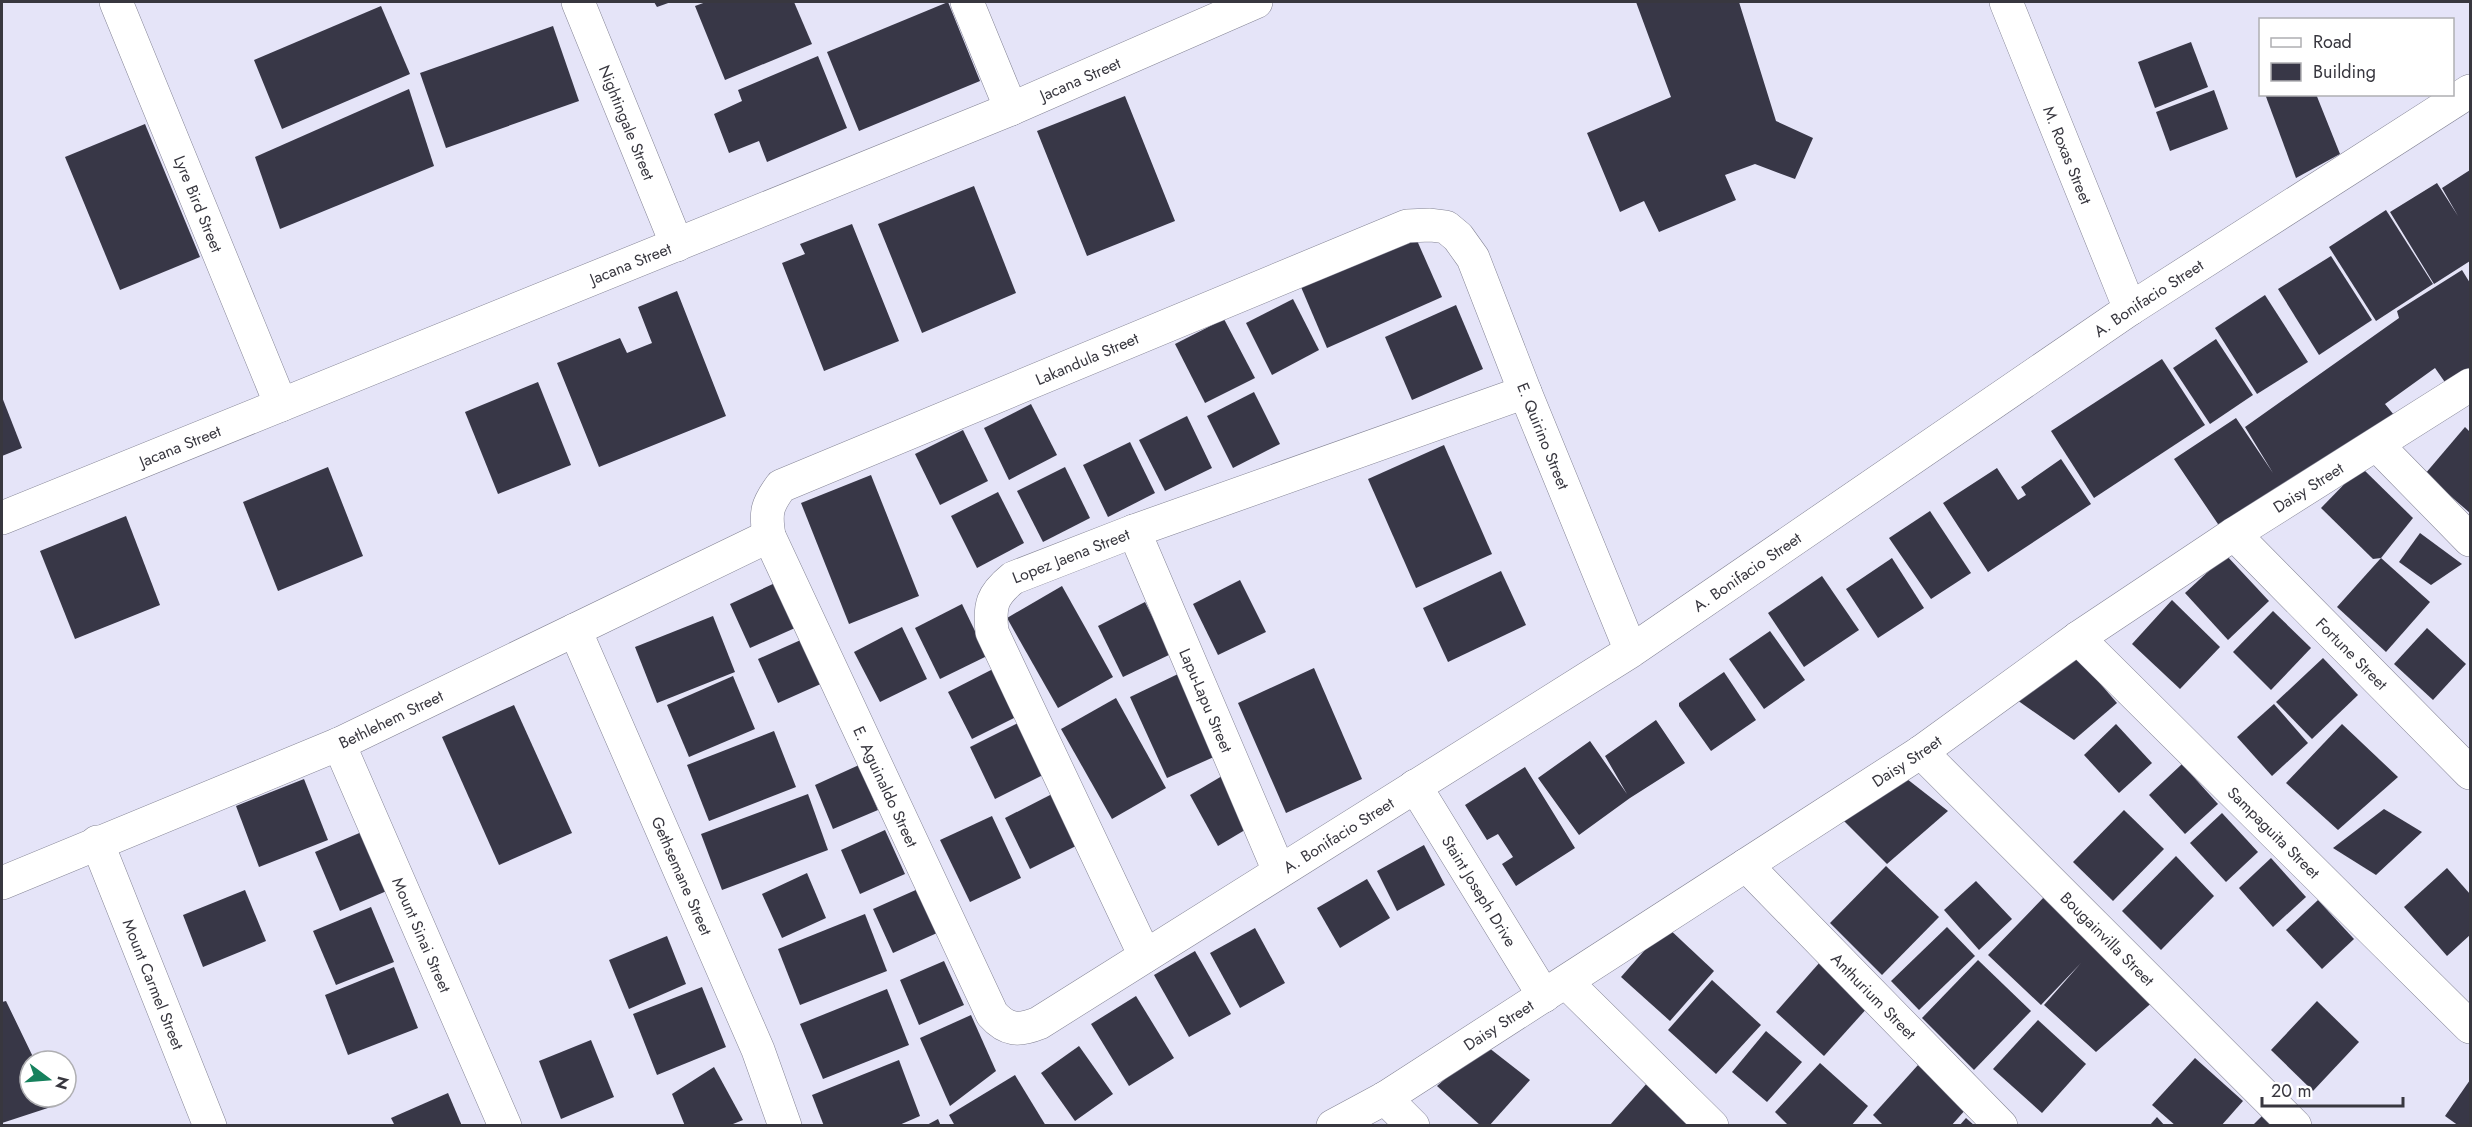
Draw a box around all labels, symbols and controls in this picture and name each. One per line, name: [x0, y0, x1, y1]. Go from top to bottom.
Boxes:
legend: [2259, 18, 2454, 96]
text: Road: [2313, 29, 2352, 55]
street label: Jacana Street: [1034, 51, 1124, 107]
text: Building: [2313, 59, 2376, 85]
street label: Nightingale Street: [593, 61, 661, 184]
street label: M. Roxas Street: [2038, 102, 2098, 208]
street label: Lyre Bird Street: [169, 152, 229, 256]
street label: Jacana Street: [584, 236, 675, 291]
street label: A. Bonifacio Street: [2089, 253, 2208, 342]
street label: Lakandula Street: [1032, 327, 1142, 391]
street label: E. Quirino Street: [1511, 379, 1575, 493]
street label: Jacana Street: [134, 419, 224, 473]
street label: Daisy Street: [2268, 456, 2348, 518]
street label: Lopez Jaena Street: [1009, 522, 1133, 589]
street label: A. Bonifacio Street: [1688, 526, 1806, 617]
street label: Fortune Street: [2311, 612, 2393, 695]
street label: Lapu-Lapu Street: [1174, 645, 1239, 756]
street label: Bethlehem Street: [335, 684, 447, 754]
street label: E. Aguinaldo Street: [848, 722, 924, 851]
street label: Daisy Street: [1867, 729, 1946, 792]
street label: Sampaguita Street: [2222, 781, 2325, 884]
street label: A. Bonifacio Street: [1279, 791, 1398, 878]
street label: Gethsemane Street: [646, 813, 718, 939]
street label: Staint Joseph Drive: [1436, 831, 1522, 951]
street label: Mount Sinai Street: [387, 874, 457, 996]
street label: Bougainvilla Street: [2055, 886, 2160, 991]
street label: Mount Carmel Street: [117, 915, 190, 1053]
street label: Anthurium Street: [1826, 947, 1922, 1045]
street label: Daisy Street: [1459, 994, 1538, 1056]
north arrow: [18, 1049, 78, 1109]
scale bar: [2262, 1070, 2403, 1108]
text: N: [49, 1074, 75, 1092]
text: 20 m: [2271, 1078, 2311, 1104]

